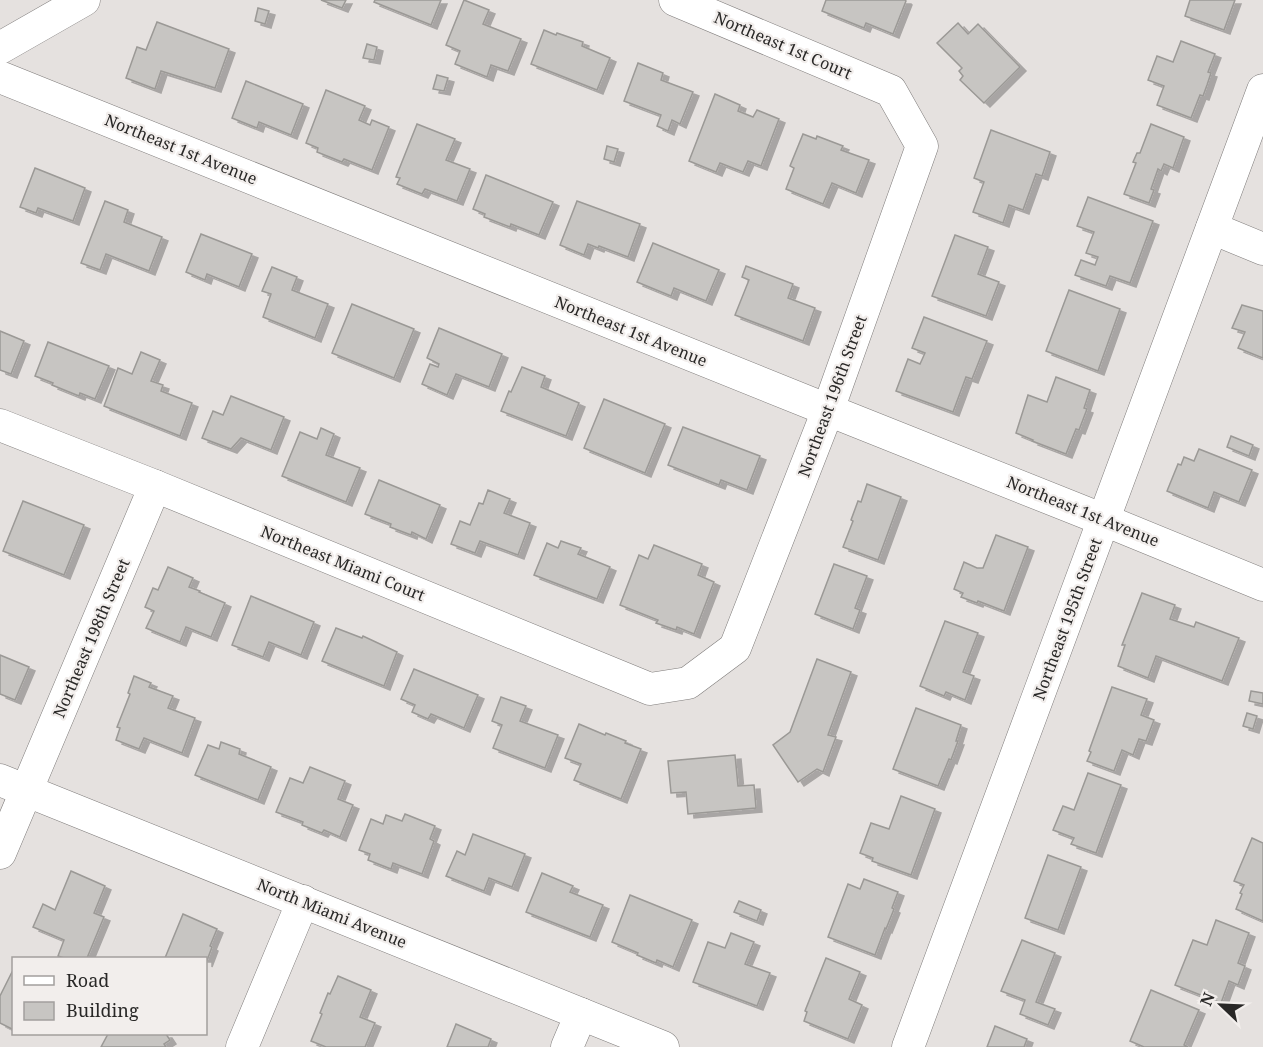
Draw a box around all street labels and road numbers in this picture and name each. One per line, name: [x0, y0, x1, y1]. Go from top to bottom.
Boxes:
street label: Northeast 1st Court: [711, 6, 856, 84]
street label: Northeast 1st Avenue: [102, 108, 260, 190]
street label: Northeast 1st Avenue: [552, 290, 710, 372]
street label: Northeast 196th Street: [792, 312, 872, 480]
street label: Northeast 1st Avenue: [1004, 470, 1162, 552]
street label: Northeast Miami Court: [258, 520, 429, 606]
street label: Northeast 195th Street: [1027, 535, 1107, 703]
street label: Northeast 198th Street: [48, 555, 135, 721]
street label: North Miami Avenue: [254, 873, 410, 953]

